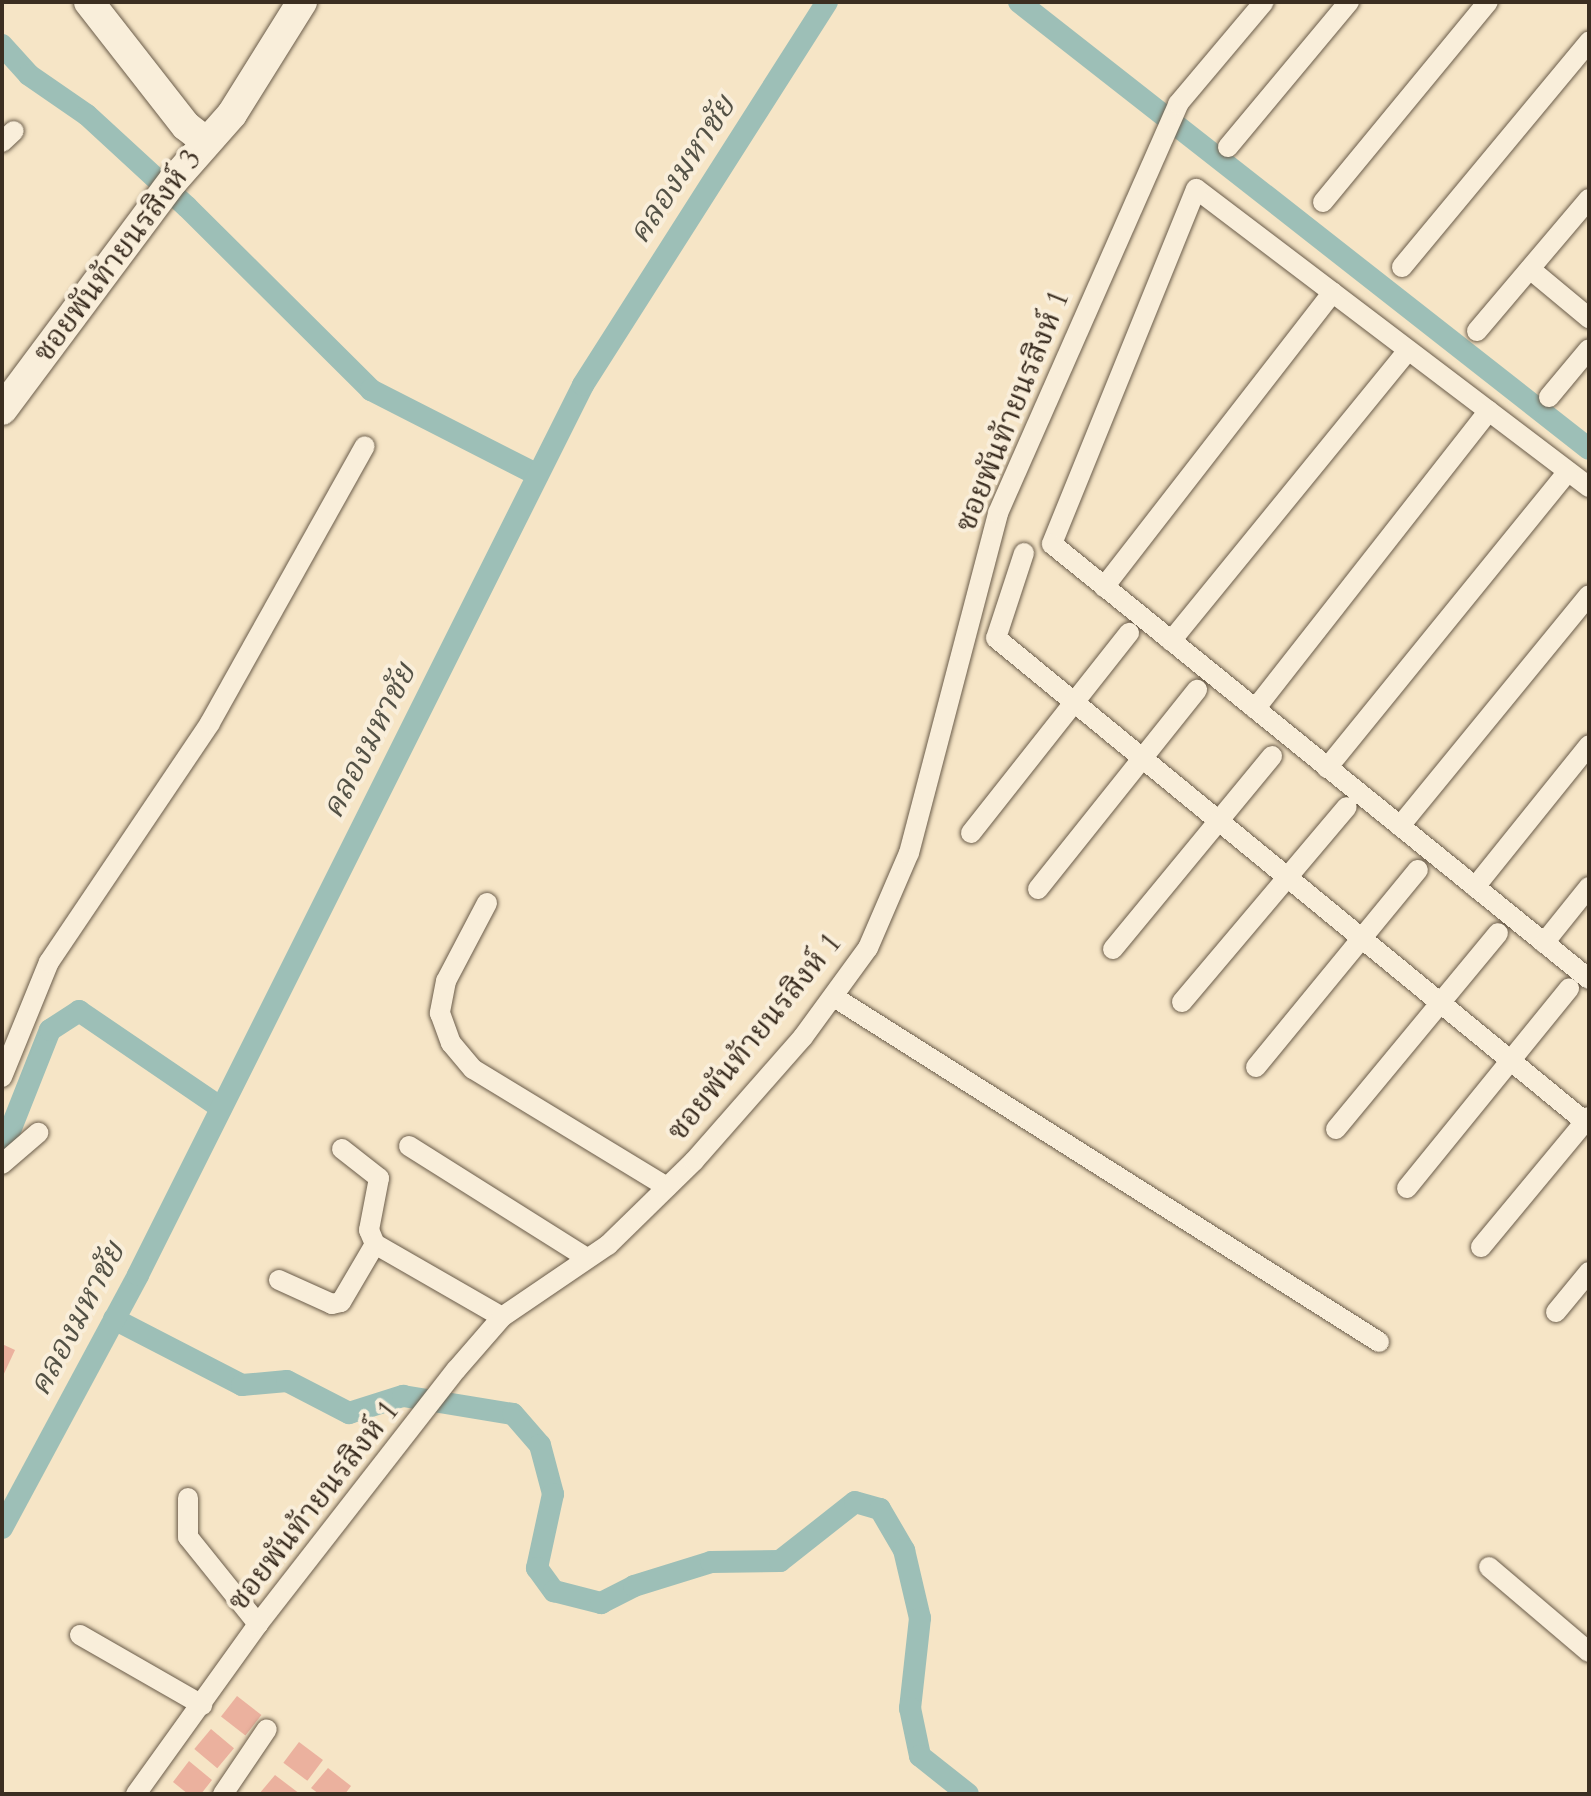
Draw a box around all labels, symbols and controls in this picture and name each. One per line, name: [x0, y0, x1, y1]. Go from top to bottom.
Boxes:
water label: คลองมหาชัย: [620, 89, 744, 251]
street label: ซอยพันท้ายนรสิงห์ 3: [26, 142, 210, 370]
street label: ซอยพันท้ายนรสิงห์ 1: [948, 285, 1078, 537]
water label: คลองมหาชัย: [314, 657, 424, 825]
street label: ซอยพันท้ายนรสิงห์ 1: [660, 926, 850, 1148]
water label: คลองมหาชัย: [21, 1236, 133, 1402]
street label: ซอยพันท้ายนรสิงห์ 1: [221, 1393, 407, 1619]

